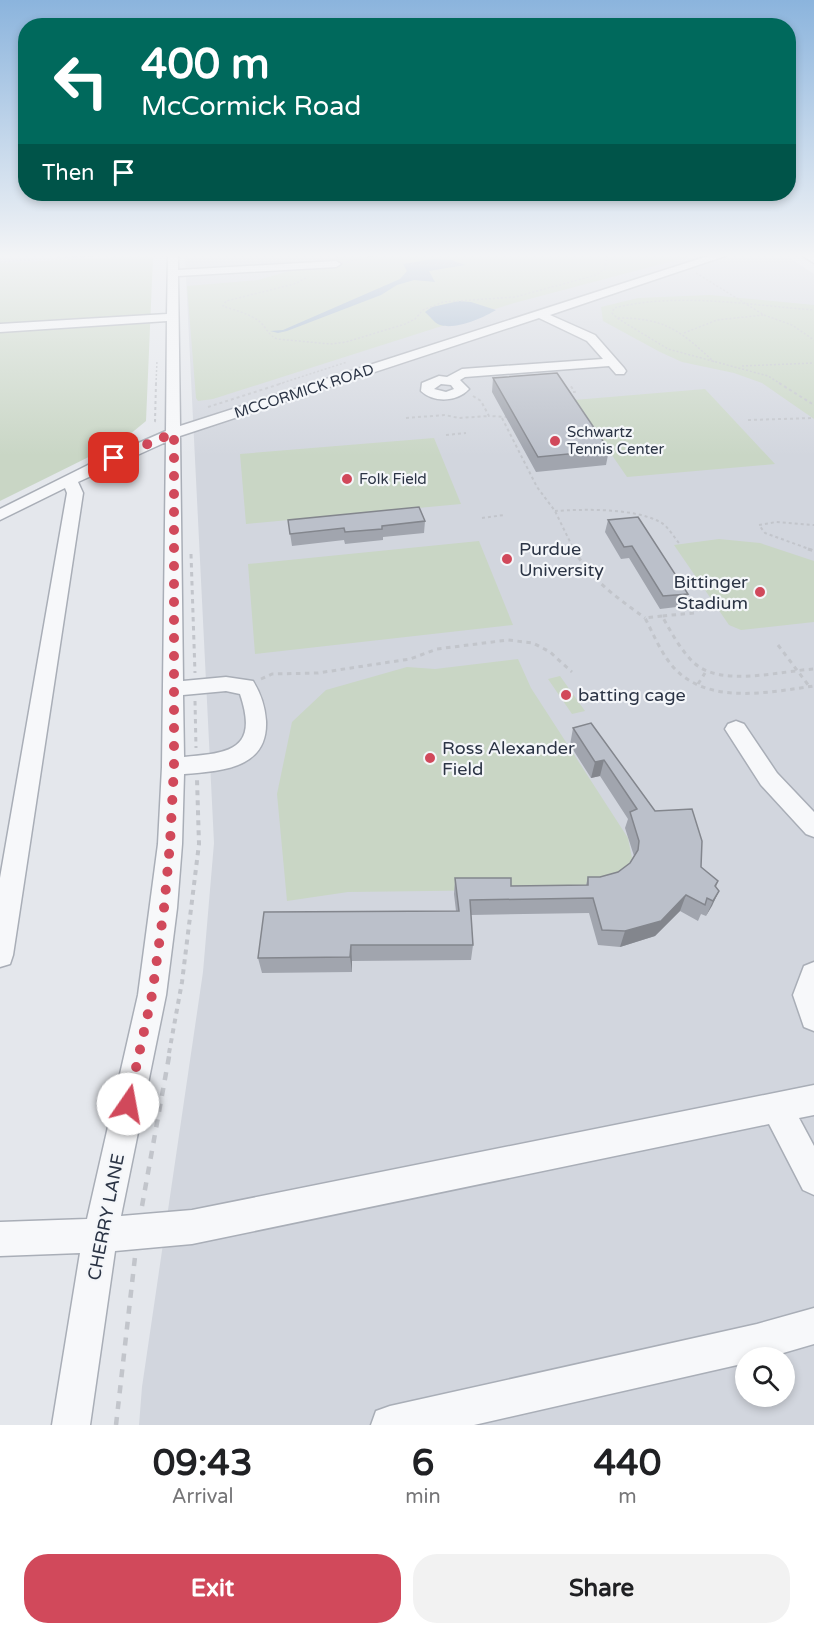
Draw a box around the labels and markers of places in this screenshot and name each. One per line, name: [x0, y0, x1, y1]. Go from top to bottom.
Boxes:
place label: Schwartz Tennis Center: [567, 423, 665, 458]
pin: [88, 432, 139, 483]
marker: Schwartz Tennis Center: [548, 434, 562, 448]
place label: Folk Field: [359, 470, 427, 488]
marker: Folk Field: [340, 472, 354, 486]
place label: Purdue University: [519, 538, 604, 581]
marker: Purdue University: [500, 552, 514, 566]
place label: Bittinger Stadium: [674, 571, 748, 614]
marker: Bittinger Stadium: [753, 585, 767, 599]
place label: batting cage: [578, 684, 686, 706]
marker: batting cage: [559, 688, 573, 702]
place label: Ross Alexander Field: [442, 737, 575, 780]
marker: Ross Alexander Field: [423, 751, 437, 765]

